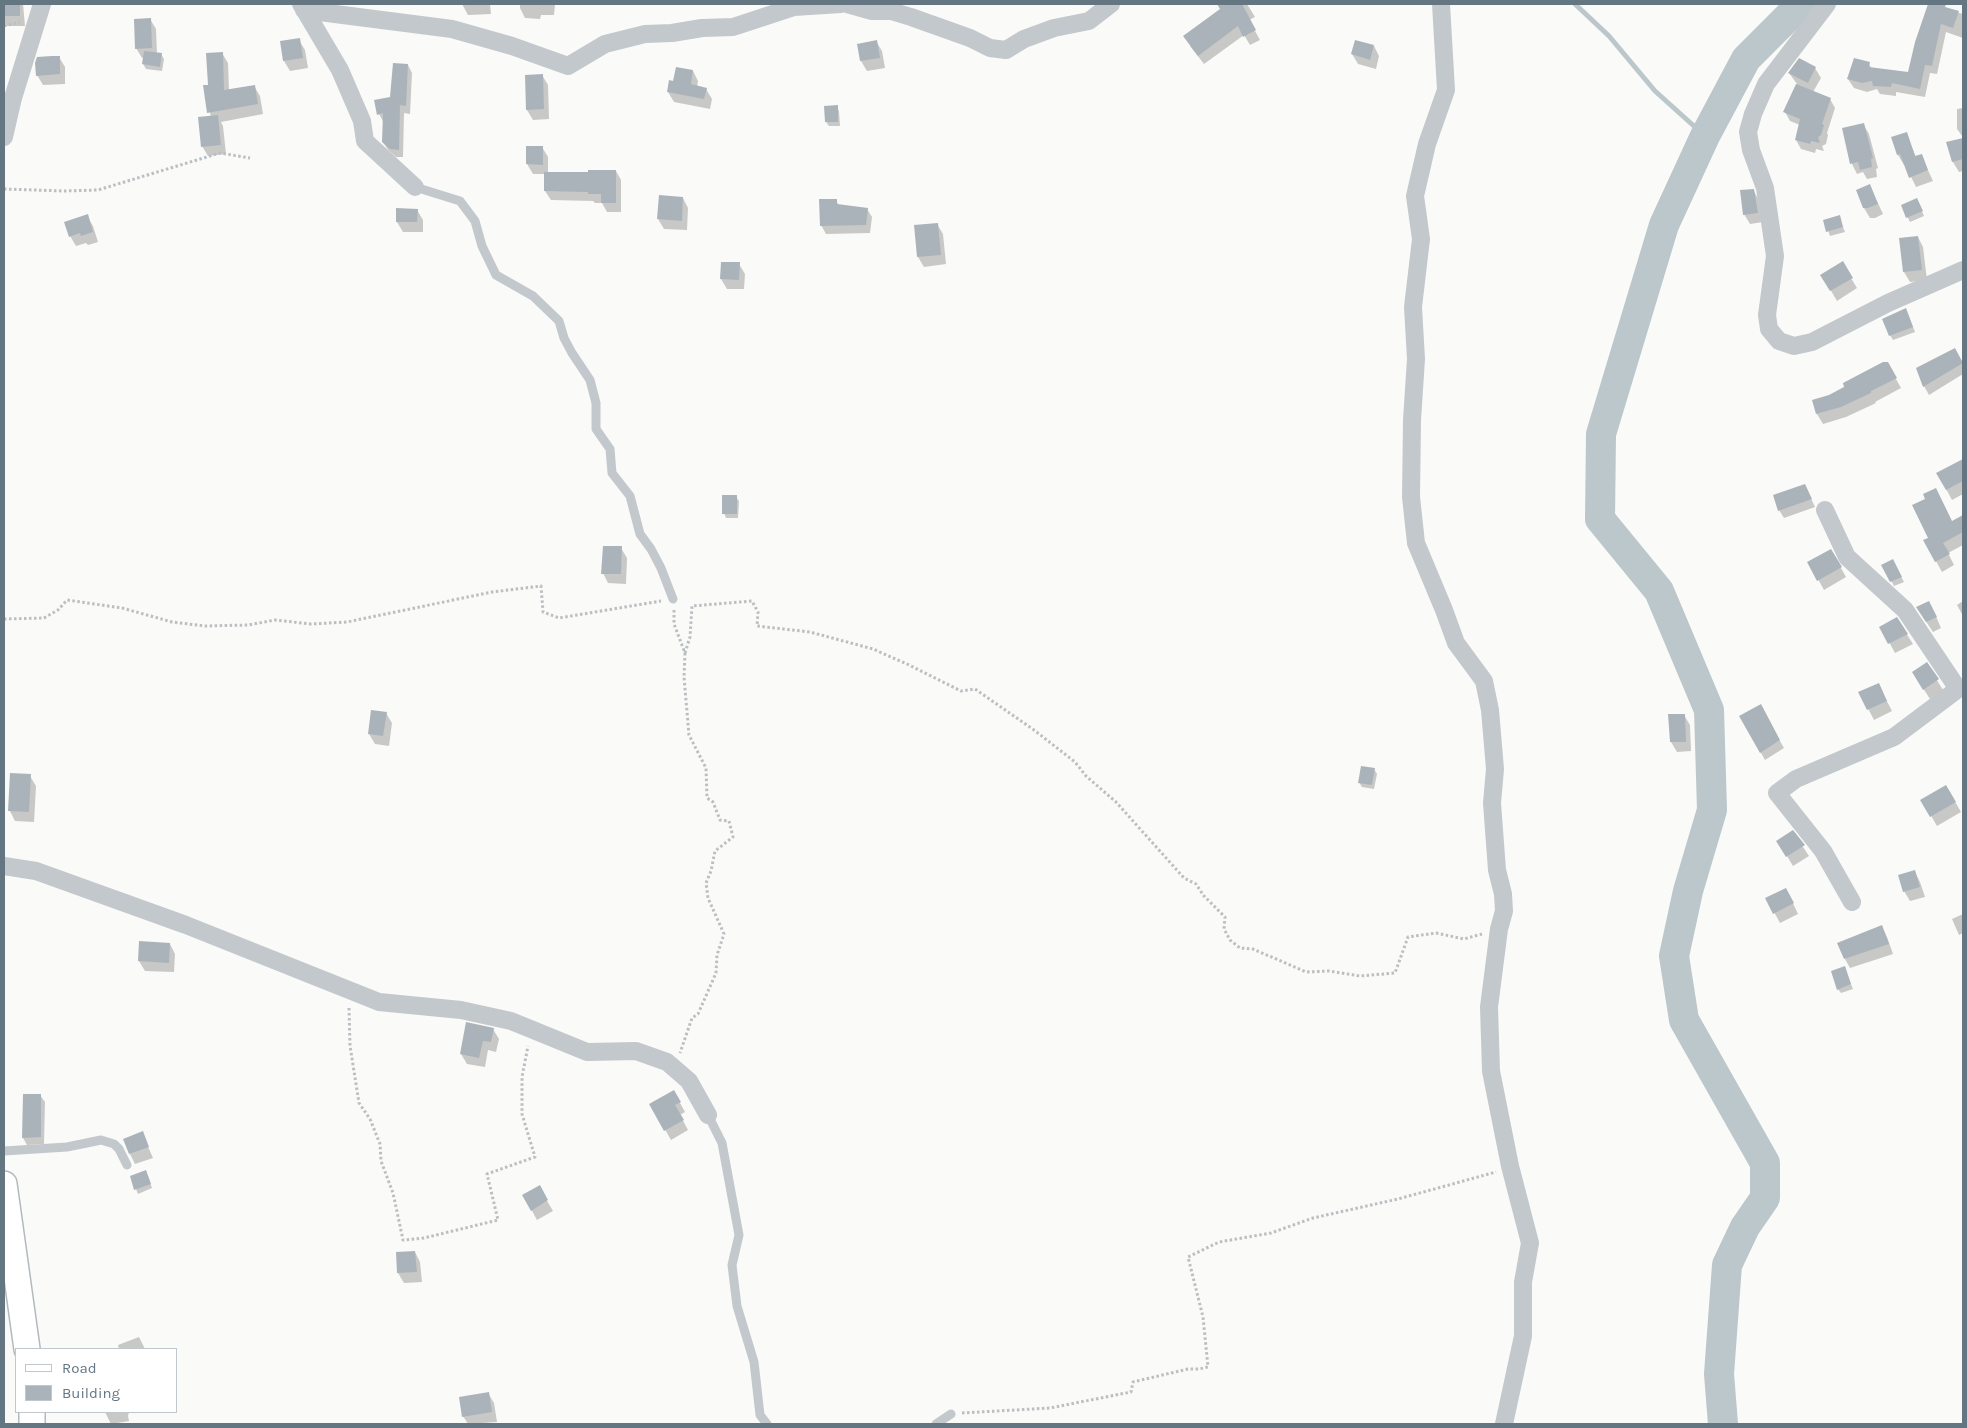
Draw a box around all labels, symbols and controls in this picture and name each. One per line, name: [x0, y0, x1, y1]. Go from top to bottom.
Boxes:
legend: [15, 1348, 178, 1413]
text: Road: [62, 1359, 97, 1377]
text: Building: [62, 1384, 120, 1402]

